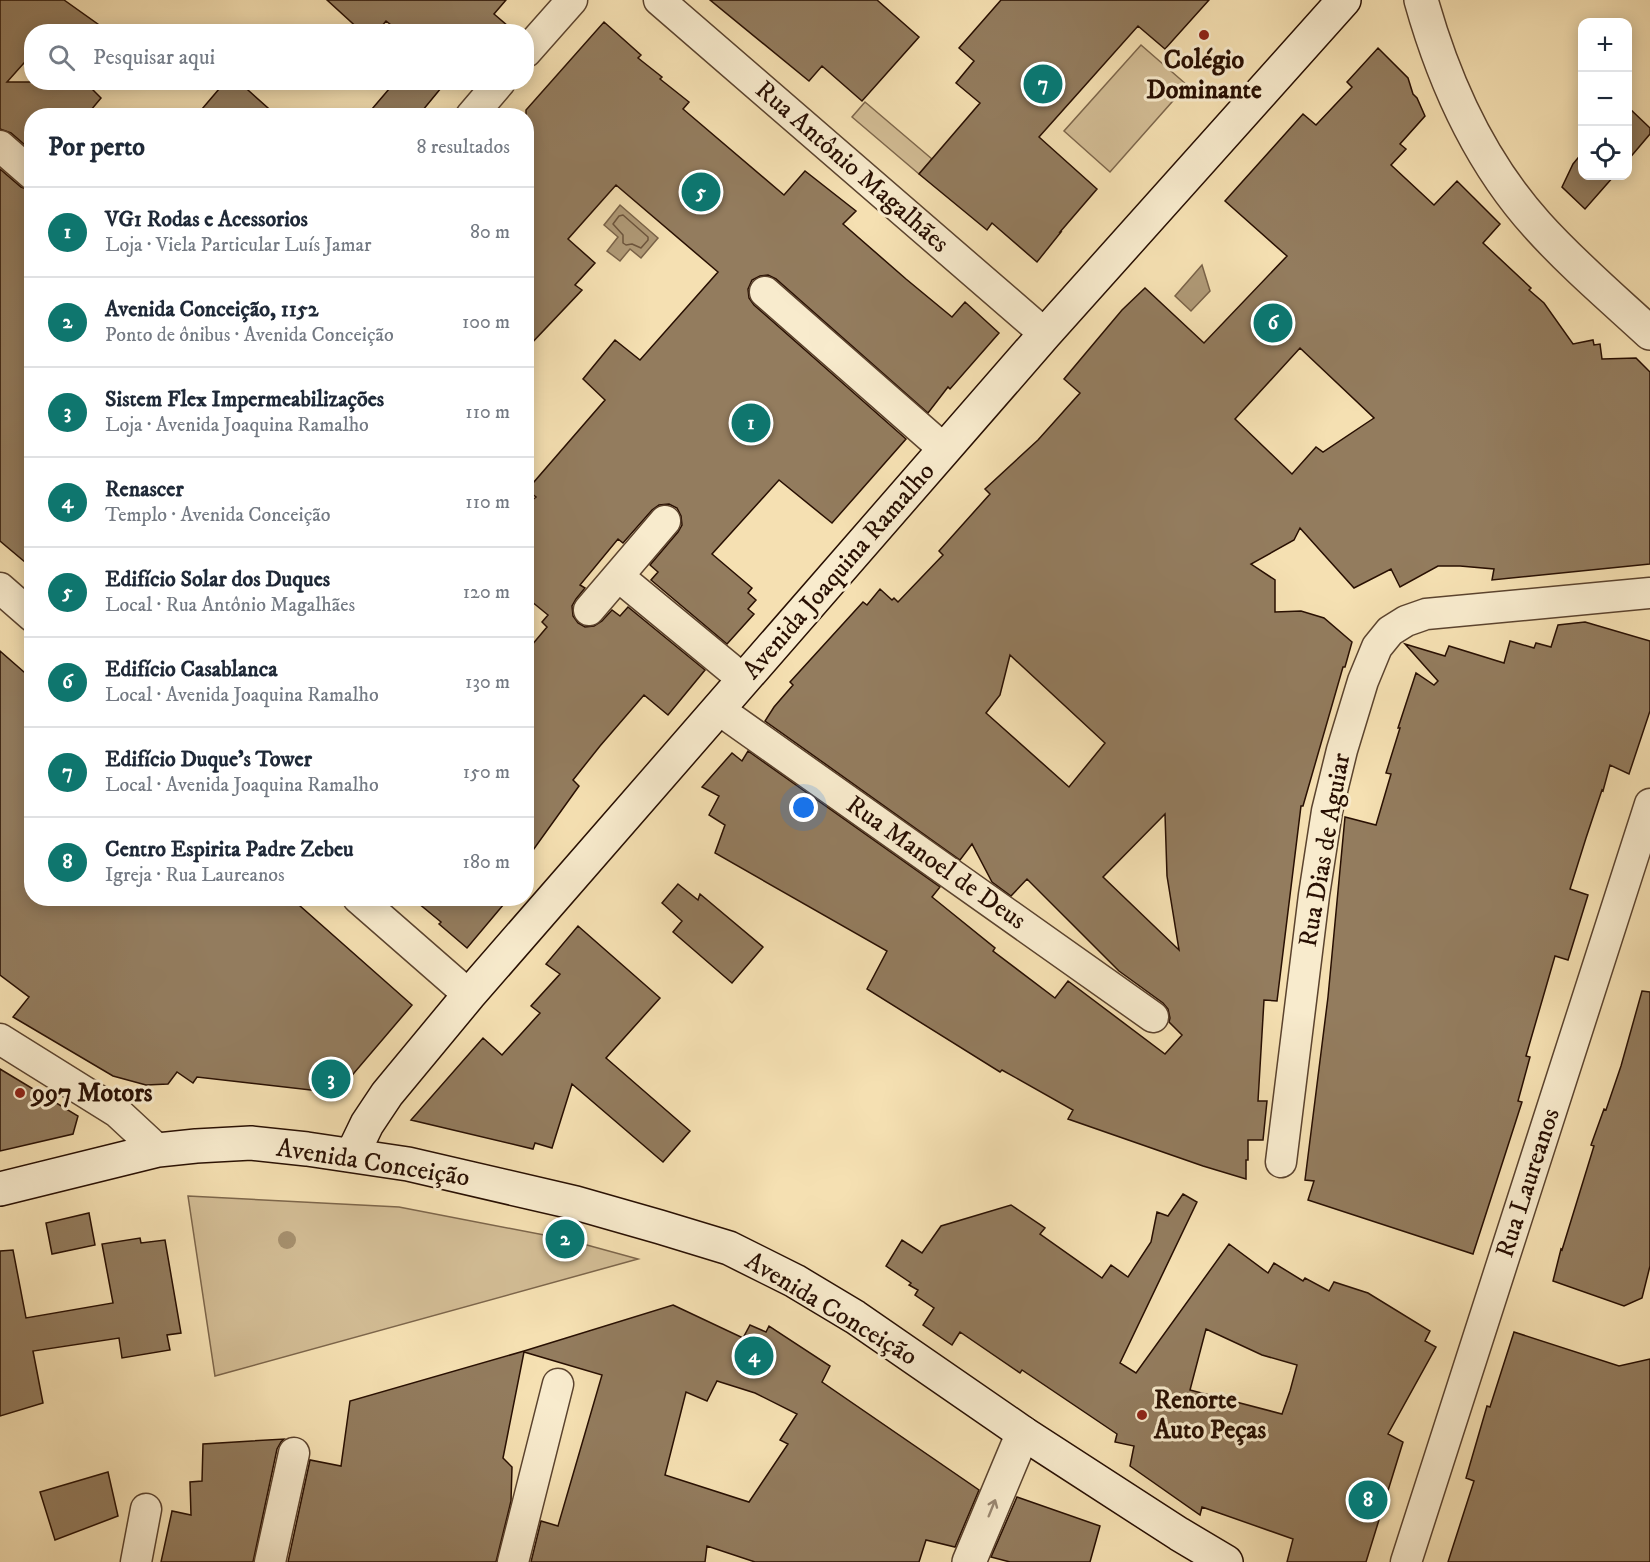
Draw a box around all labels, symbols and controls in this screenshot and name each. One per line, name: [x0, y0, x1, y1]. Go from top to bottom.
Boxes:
map controls: [1578, 18, 1632, 180]
button: +: [1578, 18, 1632, 72]
search box: [24, 24, 534, 90]
marker: Colégio Dominante: [1197, 28, 1211, 42]
icon: search: [45, 41, 78, 74]
text: Pesquisar aqui: [93, 44, 215, 71]
place label: Colégio Dominante: [1146, 44, 1262, 107]
pin: 7: [1024, 62, 1062, 106]
button: −: [1578, 72, 1632, 126]
street label: Rua Antônio Magalhães: [748, 74, 956, 260]
button: locate: [1578, 126, 1632, 180]
text: Por perto: [48, 131, 145, 164]
text: 8 resultados: [416, 135, 510, 160]
pin: 5: [682, 170, 720, 214]
text: VG1 Rodas e Acessorios: [105, 206, 308, 233]
text: 1: [64, 220, 71, 245]
text: 80 m: [470, 220, 510, 245]
text: Loja · Viela Particular Luís Jamar: [105, 233, 371, 258]
text: Avenida Conceição, 1152: [105, 296, 318, 323]
pin: 6: [1254, 300, 1292, 346]
text: 2: [63, 310, 72, 335]
text: 100 m: [462, 310, 510, 335]
text: Ponto de ônibus · Avenida Conceição: [105, 323, 394, 348]
text: Sistem Flex Impermeabilizações: [105, 386, 384, 413]
text: 3: [64, 400, 71, 425]
text: 110 m: [465, 400, 510, 425]
pin: 1: [732, 400, 771, 446]
text: Loja · Avenida Joaquina Ramalho: [105, 413, 369, 438]
street label: Avenida Joaquina Ramalho: [736, 456, 942, 686]
text: Renascer: [105, 476, 184, 503]
text: 4: [62, 490, 73, 515]
text: 110 m: [465, 490, 510, 515]
text: Templo · Avenida Conceição: [105, 503, 330, 528]
text: Edifício Solar dos Duques: [105, 566, 330, 593]
text: 5: [63, 580, 72, 605]
text: 120 m: [463, 580, 510, 605]
text: Local · Rua Antônio Magalhães: [105, 593, 355, 618]
text: Edifício Casablanca: [105, 656, 278, 683]
text: 6: [62, 670, 73, 695]
text: 130 m: [465, 670, 510, 695]
text: Local · Avenida Joaquina Ramalho: [105, 683, 379, 708]
text: Edifício Duque's Tower: [105, 746, 312, 773]
street label: Rua Dias de Aguiar: [1292, 750, 1358, 950]
text: 7: [62, 760, 73, 785]
text: 150 m: [463, 760, 510, 785]
text: Local · Avenida Joaquina Ramalho: [105, 773, 379, 798]
street label: Rua Manoel de Deus: [840, 789, 1032, 937]
your location: [789, 793, 818, 822]
text: Centro Espirita Padre Zebeu: [105, 836, 354, 863]
text: 8: [62, 850, 73, 875]
text: 180 m: [463, 850, 510, 875]
text: Igreja · Rua Laureanos: [105, 863, 285, 888]
pin: 3: [312, 1056, 350, 1102]
place label: 997 Motors: [30, 1077, 153, 1110]
marker: 997 Motors: [13, 1086, 27, 1100]
street label: Rua Laureanos: [1488, 1104, 1568, 1262]
street label: Avenida Conceição: [274, 1131, 472, 1195]
pin: 2: [546, 1216, 584, 1262]
street label: Avenida Conceição: [739, 1245, 923, 1373]
pin: 4: [734, 1334, 774, 1378]
place label: Renorte Auto Peças: [1153, 1384, 1266, 1447]
marker: Renorte Auto Peças: [1135, 1408, 1149, 1422]
pin: 8: [1348, 1478, 1388, 1522]
one-way arrow: [987, 1499, 998, 1518]

